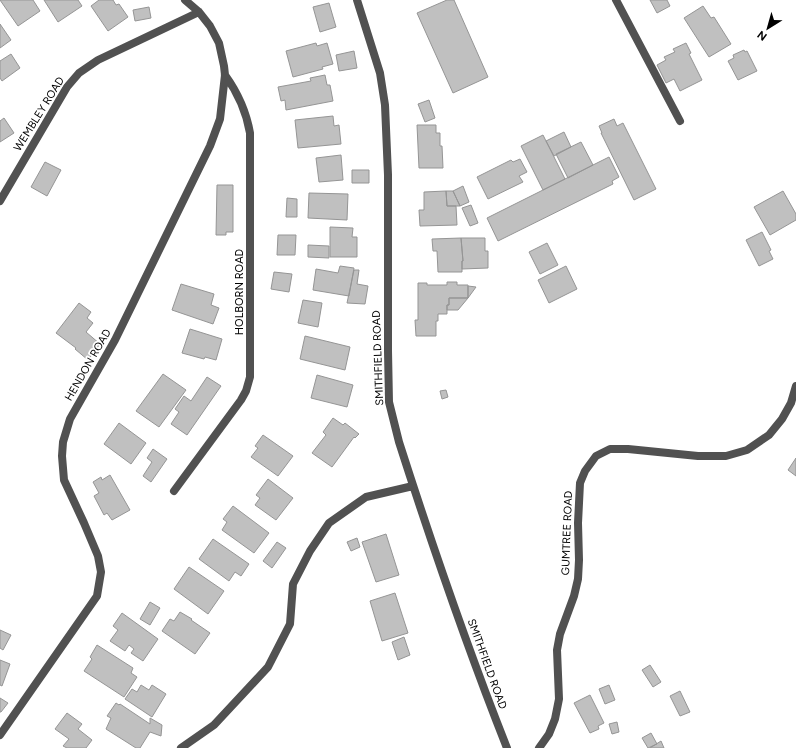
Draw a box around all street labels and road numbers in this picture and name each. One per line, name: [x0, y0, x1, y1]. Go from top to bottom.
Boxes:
street label: WEMBLEY ROAD: [11, 74, 67, 154]
street label: HOLBORN ROAD: [233, 248, 246, 335]
street label: SMITHFIELD ROAD: [370, 310, 386, 406]
street label: HENDON ROAD: [62, 326, 114, 403]
street label: GUMTREE ROAD: [559, 490, 575, 575]
street label: SMITHFIELD ROAD: [465, 617, 510, 711]

